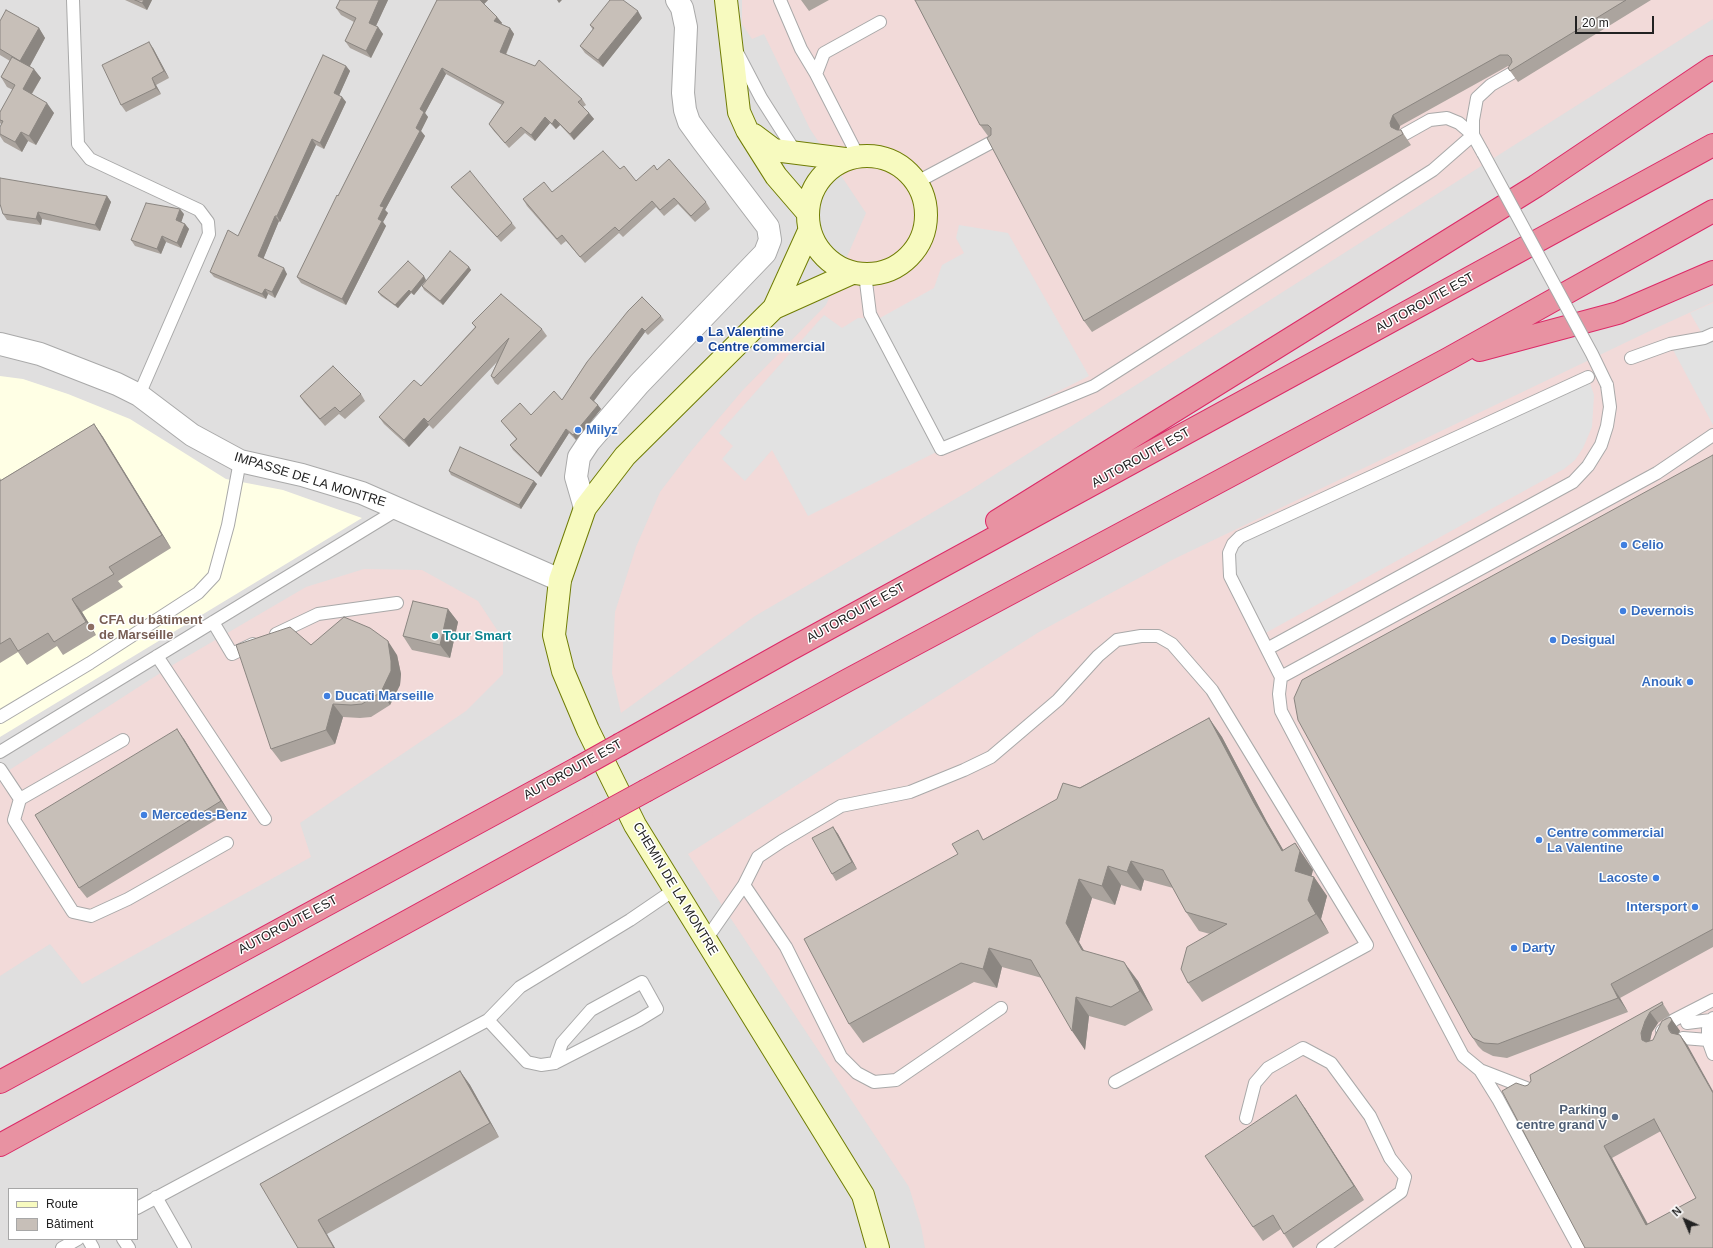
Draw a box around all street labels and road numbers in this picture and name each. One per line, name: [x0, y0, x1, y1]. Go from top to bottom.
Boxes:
street label: AUTOROUTE EST: [1373, 269, 1477, 337]
street label: AUTOROUTE EST: [1089, 424, 1193, 492]
street label: IMPASSE DE LA MONTRE: [232, 449, 388, 511]
street label: AUTOROUTE EST: [804, 579, 908, 647]
street label: AUTOROUTE EST: [521, 736, 625, 804]
street label: CHEMIN DE LA MONTRE: [629, 820, 721, 958]
street label: AUTOROUTE EST: [236, 892, 340, 958]

